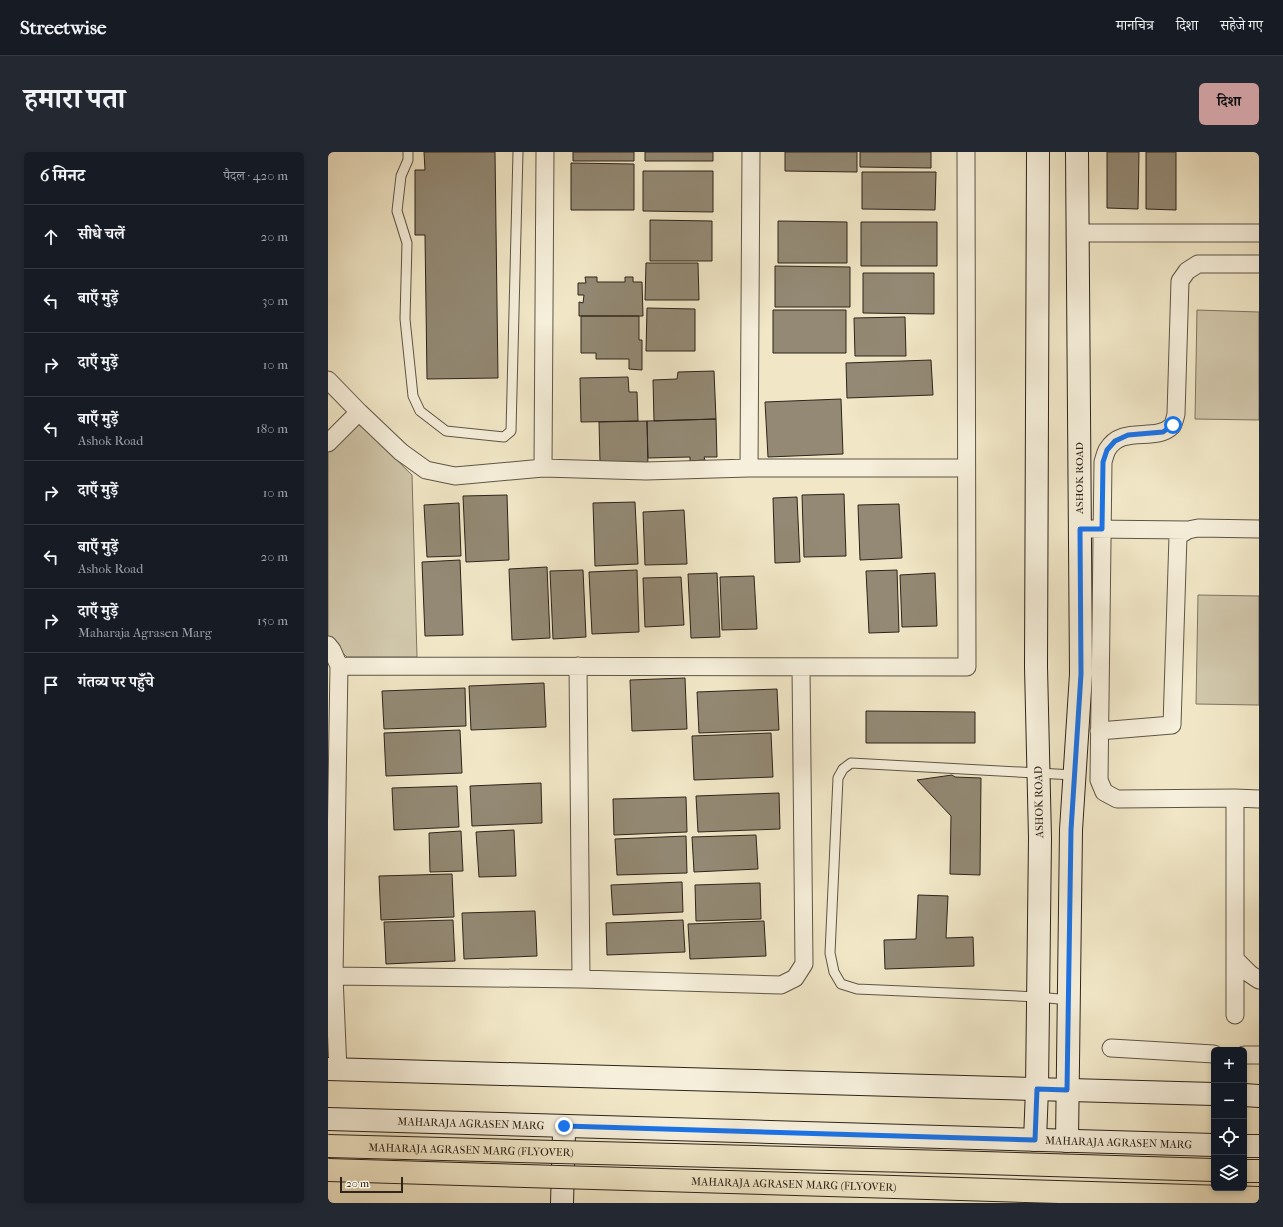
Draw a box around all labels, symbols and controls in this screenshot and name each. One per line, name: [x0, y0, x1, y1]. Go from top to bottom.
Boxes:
text: Streetwise: [20, 17, 106, 39]
text: मानचित्र: [1116, 17, 1154, 34]
text: दिशा: [1176, 17, 1198, 34]
text: सहेजे गए: [1220, 17, 1263, 34]
text: हमारा पता: [24, 82, 125, 115]
button: दिशा: [1199, 83, 1259, 125]
text: 6 मिनट: [40, 165, 85, 185]
text: पैदल · 420 m: [223, 168, 288, 183]
text: सीधे चलें: [78, 225, 125, 243]
icon: ahead: [40, 226, 62, 248]
text: 20 m: [261, 229, 288, 244]
text: बाएँ मुड़ें: [78, 289, 118, 307]
icon: left: [40, 290, 62, 312]
text: 30 m: [262, 293, 288, 308]
text: दाएँ मुड़ें: [78, 353, 118, 371]
icon: right: [40, 354, 62, 376]
text: 10 m: [263, 357, 288, 372]
text: बाएँ मुड़ें: [78, 410, 118, 428]
route start: [1164, 416, 1182, 434]
icon: left: [40, 418, 62, 440]
text: 180 m: [256, 421, 288, 436]
text: Ashok Road: [78, 433, 143, 448]
street label: ASHOK ROAD: [1073, 442, 1086, 515]
text: दाएँ मुड़ें: [78, 481, 118, 499]
icon: right: [40, 482, 62, 504]
text: 10 m: [263, 485, 288, 500]
text: बाएँ मुड़ें: [78, 538, 118, 556]
icon: left: [40, 546, 62, 568]
text: 20 m: [261, 549, 288, 564]
text: Ashok Road: [78, 561, 143, 576]
text: दाएँ मुड़ें: [78, 602, 118, 620]
icon: right: [40, 610, 62, 632]
text: 150 m: [257, 613, 288, 628]
text: Maharaja Agrasen Marg: [78, 625, 212, 640]
text: गंतव्य पर पहुँचे: [78, 673, 154, 691]
icon: arrive: [40, 674, 62, 696]
street label: ASHOK ROAD: [1032, 766, 1046, 839]
map controls: [1211, 1047, 1247, 1191]
button: +: [1211, 1047, 1247, 1083]
button: −: [1211, 1083, 1247, 1119]
street label: MAHARAJA AGRASEN MARG: [397, 1115, 545, 1132]
route end: [555, 1117, 573, 1135]
button: locate: [1211, 1119, 1247, 1155]
street label: MAHARAJA AGRASEN MARG: [1045, 1134, 1193, 1151]
street label: MAHARAJA AGRASEN MARG (FLYOVER): [368, 1141, 574, 1159]
button: layers: [1211, 1155, 1247, 1191]
street label: MAHARAJA AGRASEN MARG (FLYOVER): [691, 1174, 897, 1194]
scale bar: [340, 1175, 403, 1194]
text: 20 m: [346, 1177, 369, 1190]

